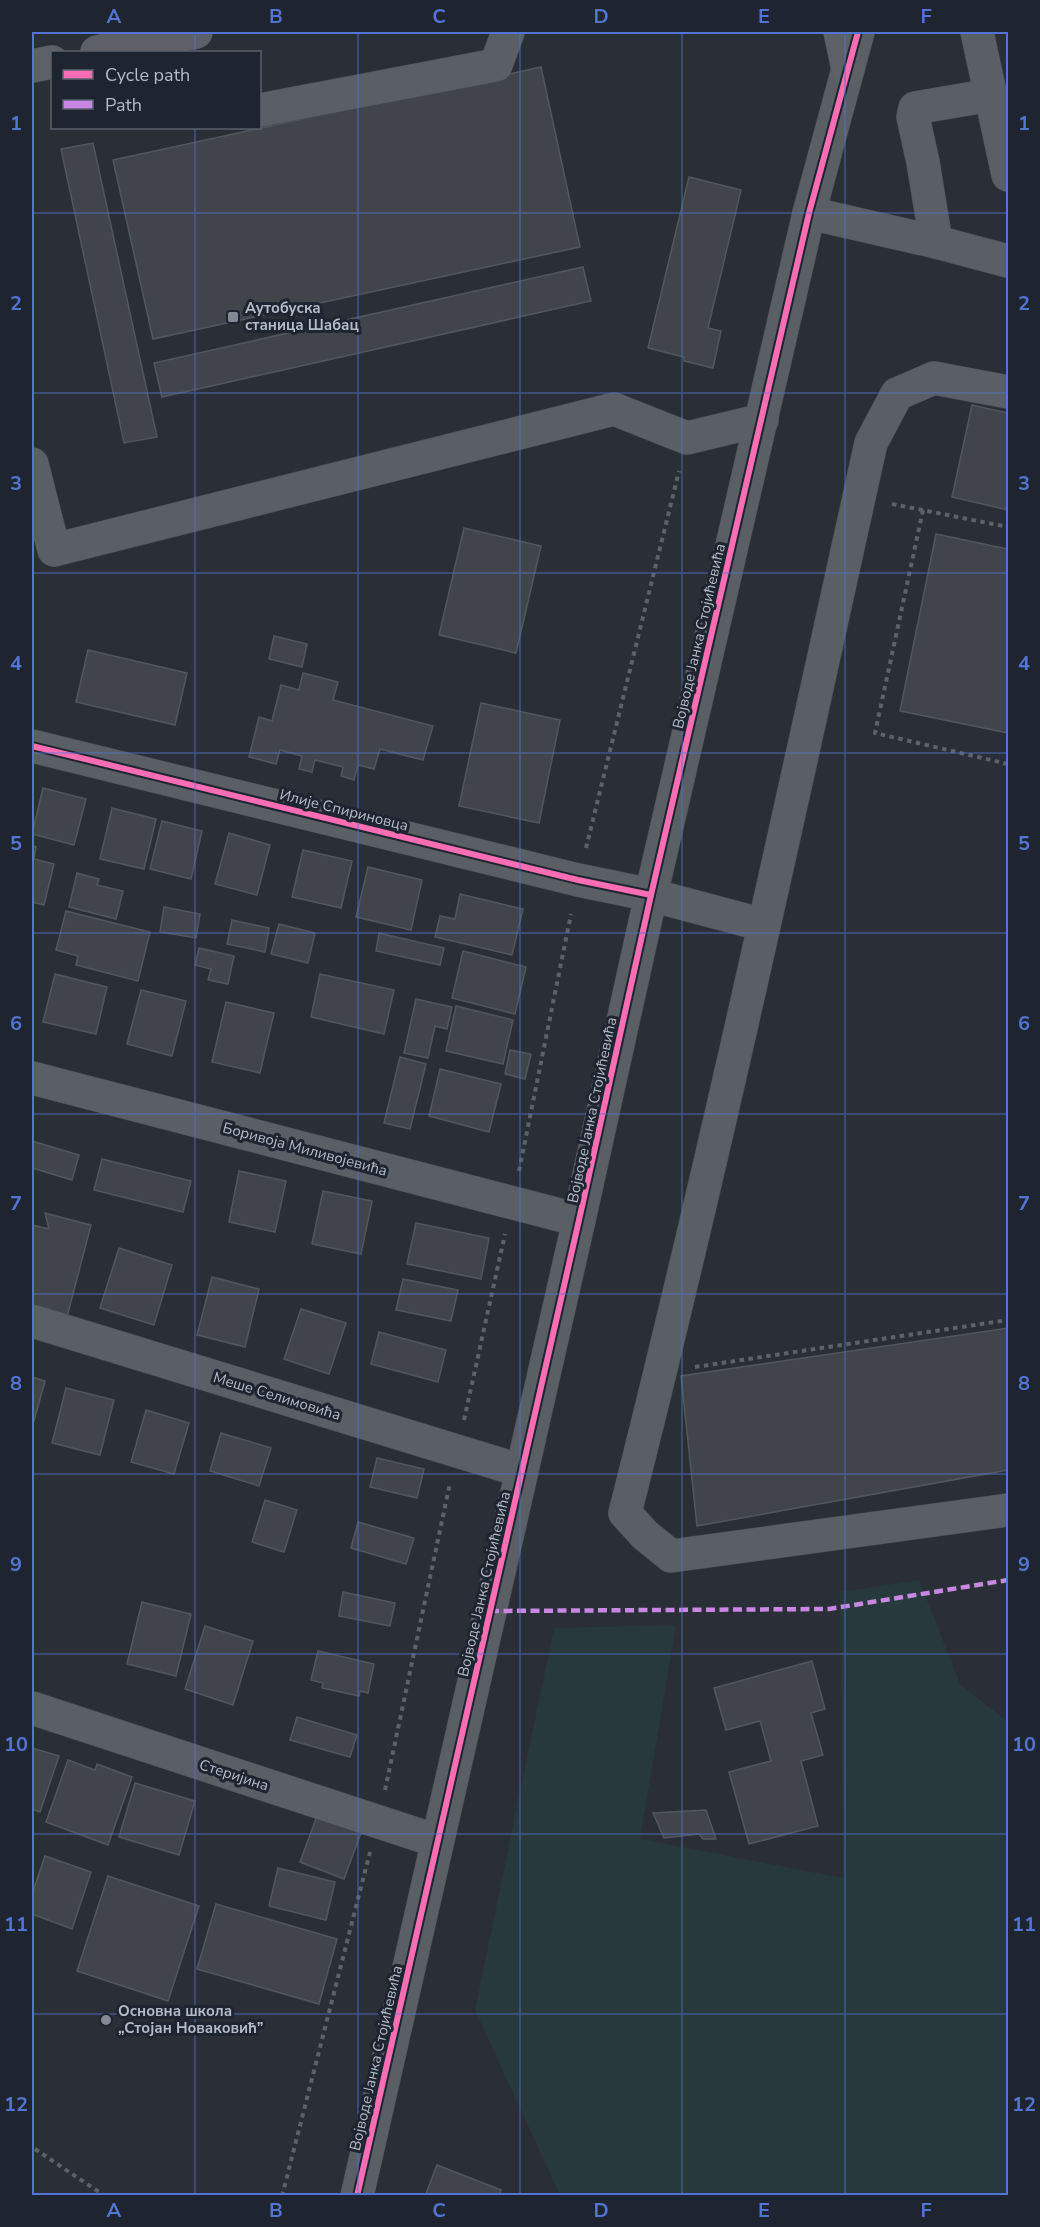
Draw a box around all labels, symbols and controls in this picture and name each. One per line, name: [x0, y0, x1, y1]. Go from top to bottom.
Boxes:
text: A: [107, 3, 122, 30]
text: B: [269, 3, 283, 30]
text: C: [432, 3, 446, 30]
text: D: [593, 3, 609, 30]
text: E: [758, 3, 770, 30]
text: F: [920, 3, 932, 30]
legend: [51, 51, 261, 129]
text: Cycle path: [105, 63, 190, 87]
text: Path: [105, 93, 142, 117]
text: 1: [10, 110, 22, 137]
text: 1: [1018, 110, 1030, 137]
text: 2: [10, 290, 22, 317]
text: 2: [1018, 290, 1030, 317]
place label: Аутобуска станица Шабац: [245, 298, 360, 335]
marker: Аутобуска станица Шабац: [226, 310, 240, 324]
text: 3: [10, 470, 22, 497]
text: 3: [1018, 470, 1030, 497]
street label: Војводе Јанка Стојићевића: [668, 541, 730, 731]
text: 4: [10, 650, 22, 677]
text: 4: [1018, 650, 1030, 677]
street label: Илије Спириновца: [278, 784, 410, 836]
text: 5: [10, 830, 22, 857]
text: 5: [1018, 830, 1030, 857]
text: 6: [10, 1010, 22, 1037]
text: 6: [1018, 1010, 1030, 1037]
street label: Војводе Јанка Стојићевића: [563, 1015, 621, 1205]
street label: Боривоја Миливојевића: [221, 1117, 389, 1181]
text: 7: [10, 1190, 22, 1217]
text: 7: [1018, 1190, 1030, 1217]
street label: Меше Селимовића: [211, 1367, 343, 1425]
text: 8: [10, 1370, 22, 1397]
text: 8: [1018, 1370, 1030, 1397]
street label: Војводе Јанка Стојићевића: [453, 1489, 515, 1679]
text: 9: [10, 1551, 22, 1578]
text: 9: [1018, 1551, 1030, 1578]
text: 10: [4, 1731, 28, 1758]
text: 10: [1012, 1731, 1036, 1758]
street label: Стеријина: [197, 1754, 271, 1796]
text: 11: [4, 1911, 28, 1938]
text: 11: [1012, 1911, 1036, 1938]
street label: Војводе Јанка Стојићевића: [345, 1963, 407, 2153]
place label: Основна школа „Стојан Новаковић”: [118, 2001, 263, 2038]
marker: Основна школа „Стојан Новаковић”: [99, 2013, 113, 2027]
text: 12: [4, 2091, 28, 2118]
text: 12: [1012, 2091, 1036, 2118]
text: A: [107, 2197, 122, 2224]
text: B: [269, 2197, 283, 2224]
text: C: [432, 2197, 446, 2224]
text: D: [593, 2197, 609, 2224]
text: E: [758, 2197, 770, 2224]
text: F: [920, 2197, 932, 2224]

